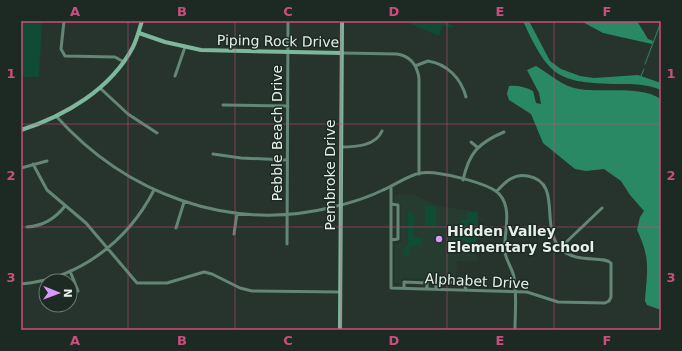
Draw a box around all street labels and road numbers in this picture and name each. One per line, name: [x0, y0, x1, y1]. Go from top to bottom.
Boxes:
street label: Piping Rock Drive: [217, 32, 339, 50]
street label: Pebble Beach Drive: [269, 65, 285, 201]
street label: Pembroke Drive: [322, 119, 338, 231]
street label: Alphabet Drive: [424, 270, 530, 292]

